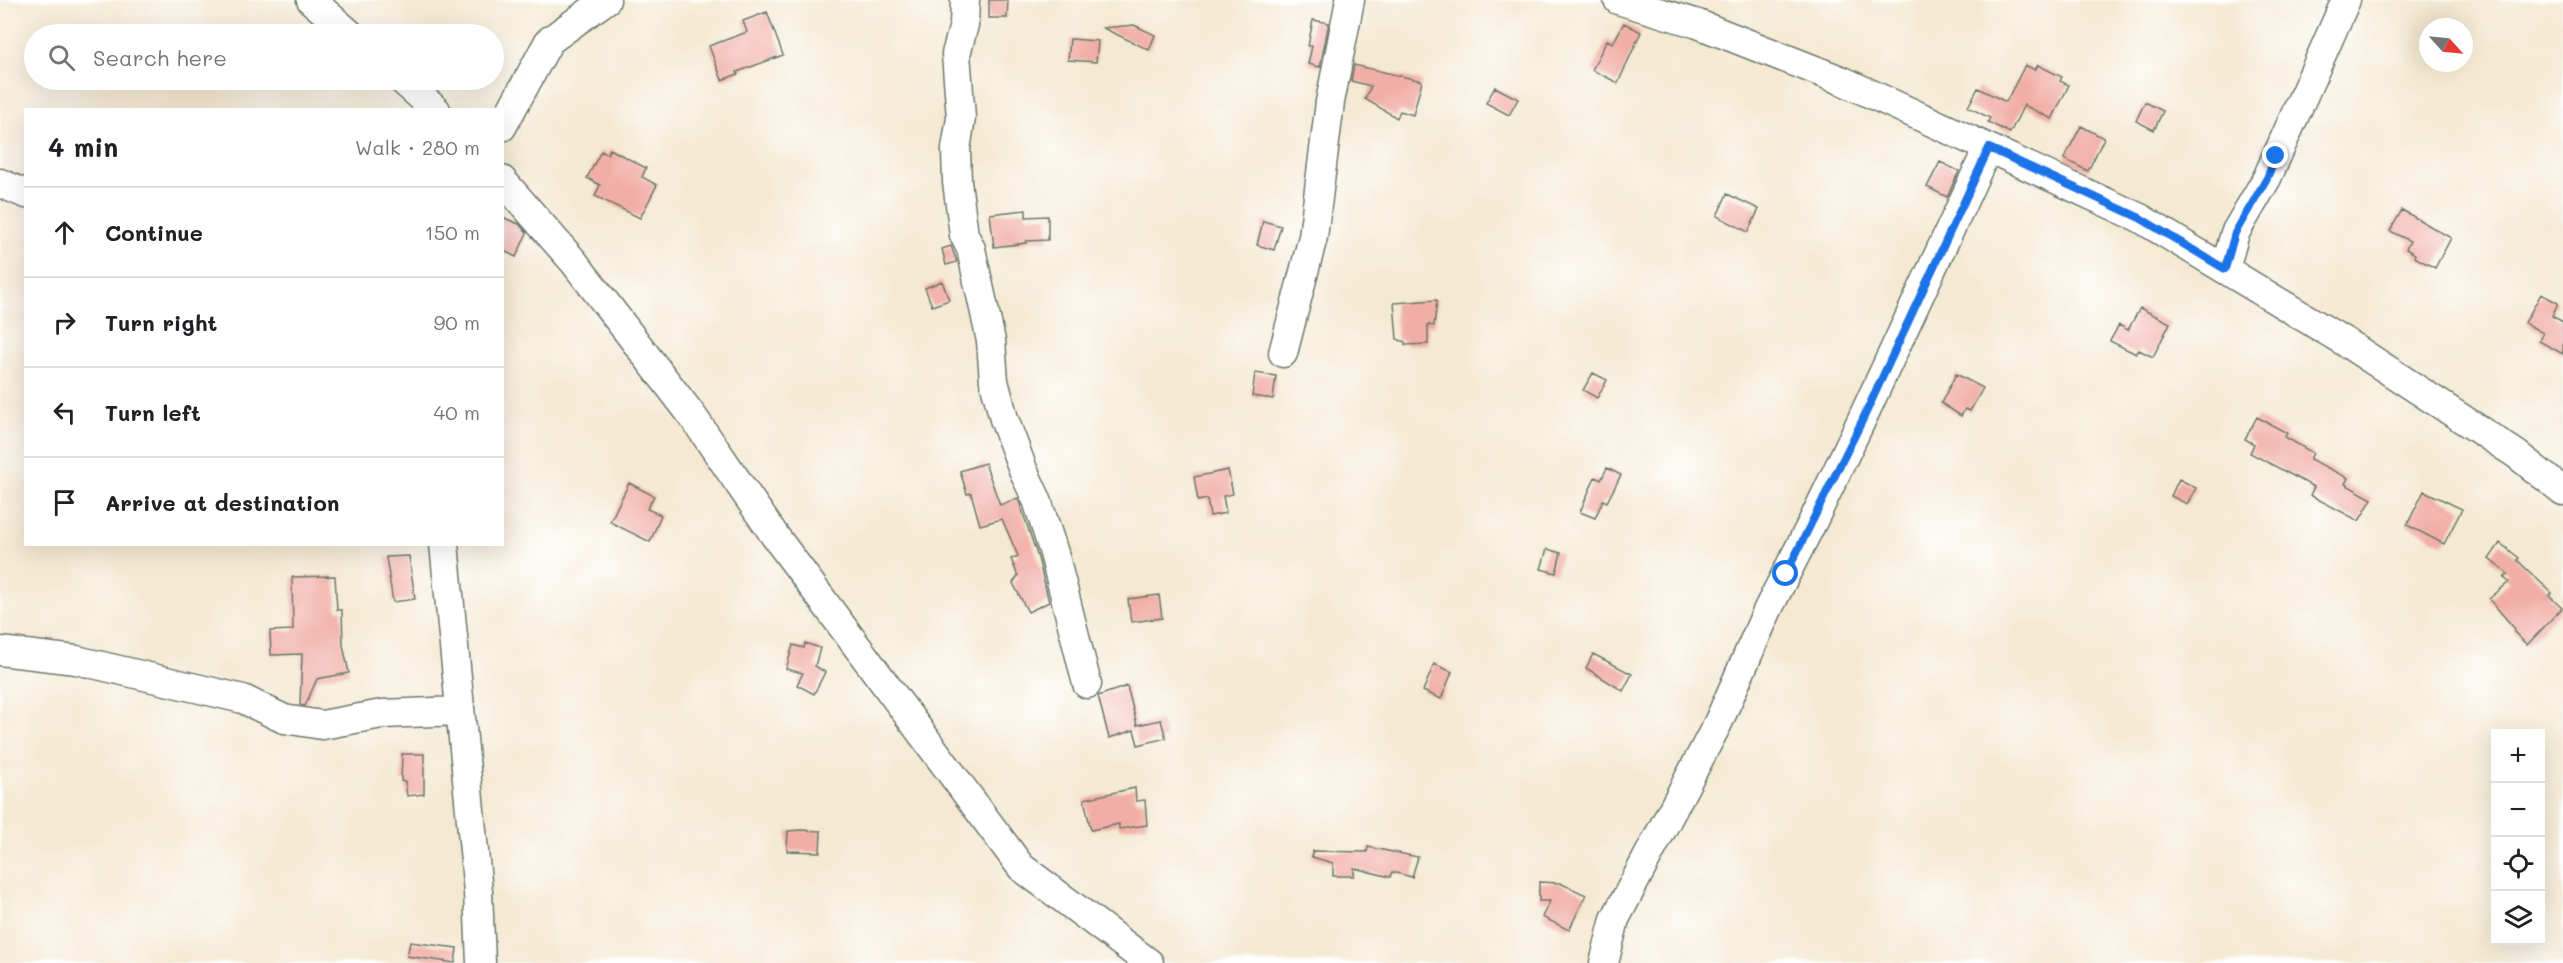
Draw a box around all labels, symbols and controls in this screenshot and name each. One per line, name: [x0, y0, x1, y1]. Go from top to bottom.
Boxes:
north arrow: [2419, 18, 2473, 72]
search box: [24, 24, 504, 90]
icon: search: [45, 41, 78, 74]
text: Search here: [93, 43, 227, 72]
text: 4 min: [48, 130, 118, 164]
text: Walk · 280 m: [355, 134, 480, 160]
route end: [2262, 142, 2288, 168]
icon: ahead: [48, 216, 81, 249]
text: Continue: [105, 218, 203, 247]
text: 150 m: [425, 219, 480, 245]
icon: right: [48, 306, 81, 339]
text: Turn right: [105, 308, 217, 337]
text: 90 m: [434, 309, 480, 335]
icon: left: [48, 396, 81, 429]
text: Turn left: [105, 398, 201, 427]
text: 40 m: [434, 399, 480, 425]
icon: arrive: [48, 486, 81, 519]
text: Arrive at destination: [105, 488, 340, 517]
route start: [1772, 560, 1798, 586]
map controls: [2491, 729, 2545, 945]
button: +: [2491, 729, 2545, 783]
button: −: [2491, 783, 2545, 837]
button: locate: [2491, 837, 2545, 891]
button: layers: [2491, 891, 2545, 945]

